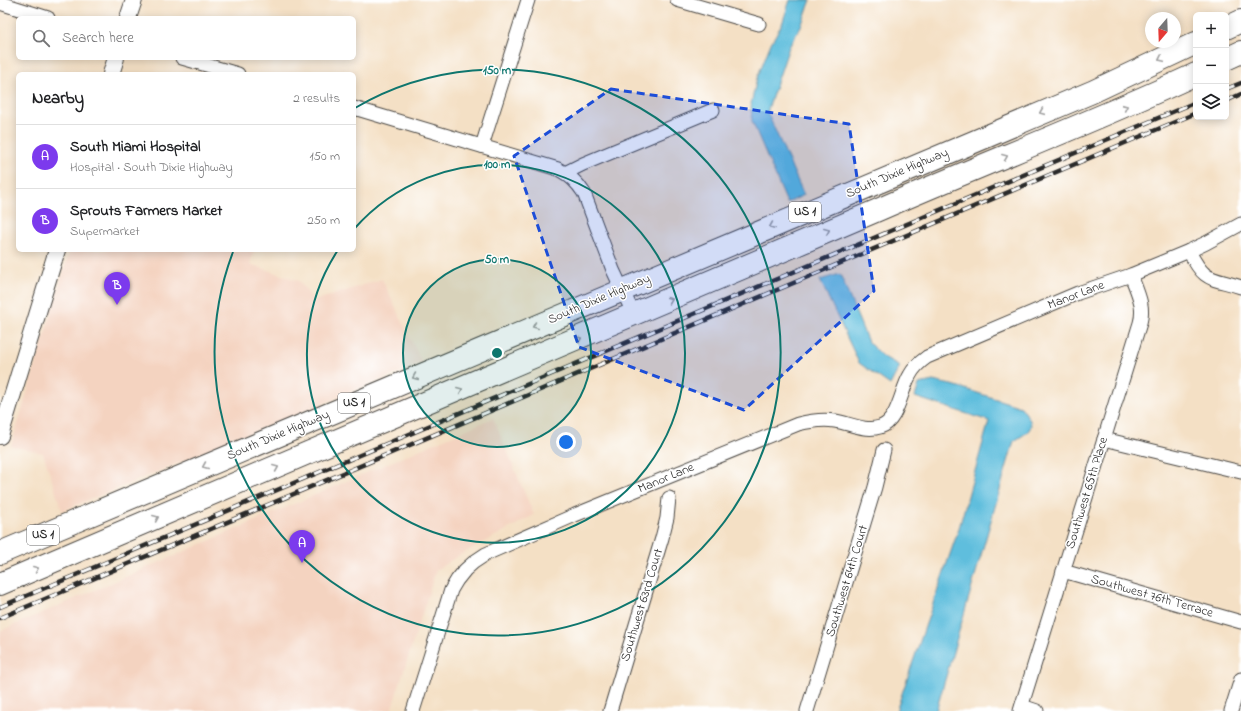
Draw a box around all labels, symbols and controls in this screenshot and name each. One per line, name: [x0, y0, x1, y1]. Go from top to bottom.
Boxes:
north arrow: [1145, 12, 1181, 48]
map controls: [1193, 12, 1229, 120]
button: +: [1193, 12, 1229, 48]
search box: [16, 16, 356, 60]
icon: search: [30, 27, 52, 49]
text: Search here: [62, 27, 134, 49]
button: −: [1193, 48, 1229, 84]
one-way arrow: [1157, 55, 1164, 63]
text: 150 m: [483, 62, 512, 80]
button: layers: [1193, 84, 1229, 120]
text: Nearby: [32, 86, 84, 111]
text: 2 results: [293, 89, 340, 108]
one-way arrow: [1121, 103, 1128, 111]
one-way arrow: [1039, 107, 1046, 115]
text: South Miami Hospital: [70, 136, 201, 158]
street label: South Dixie Highway: [843, 143, 952, 204]
text: A: [41, 147, 49, 166]
text: 150 m: [309, 147, 340, 166]
one-way arrow: [1001, 153, 1008, 161]
text: 100 m: [484, 156, 511, 174]
text: Hospital · South Dixie Highway: [70, 158, 233, 177]
text: Sprouts Farmers Market: [70, 200, 222, 222]
road number: US 1: [789, 202, 821, 222]
text: B: [41, 211, 49, 230]
text: 250 m: [307, 211, 340, 230]
text: Supermarket: [70, 222, 140, 241]
one-way arrow: [768, 222, 775, 230]
one-way arrow: [824, 228, 831, 236]
text: 50 m: [485, 251, 510, 269]
street label: South Dixie Highway: [545, 269, 654, 330]
pin: B: [104, 272, 130, 305]
street label: Manor Lane: [1045, 275, 1107, 315]
one-way arrow: [665, 297, 673, 305]
one-way arrow: [531, 322, 538, 330]
one-way arrow: [574, 336, 582, 344]
centre of rings: [490, 346, 504, 360]
one-way arrow: [411, 372, 419, 380]
one-way arrow: [456, 386, 463, 394]
road number: US 1: [338, 393, 370, 413]
street label: South Dixie Highway: [224, 405, 333, 466]
your location: [556, 432, 576, 452]
street label: Southwest 65th Place: [1061, 435, 1113, 551]
street label: Manor Lane: [635, 458, 697, 498]
one-way arrow: [202, 462, 209, 470]
one-way arrow: [272, 464, 279, 472]
one-way arrow: [151, 515, 159, 523]
street label: Southwest 64th Court: [821, 522, 873, 639]
road number: US 1: [27, 525, 59, 545]
pin: A: [289, 530, 315, 563]
street label: Southwest 63rd Court: [616, 546, 668, 664]
one-way arrow: [32, 565, 39, 573]
street label: Southwest 76th Terrace: [1089, 569, 1216, 623]

